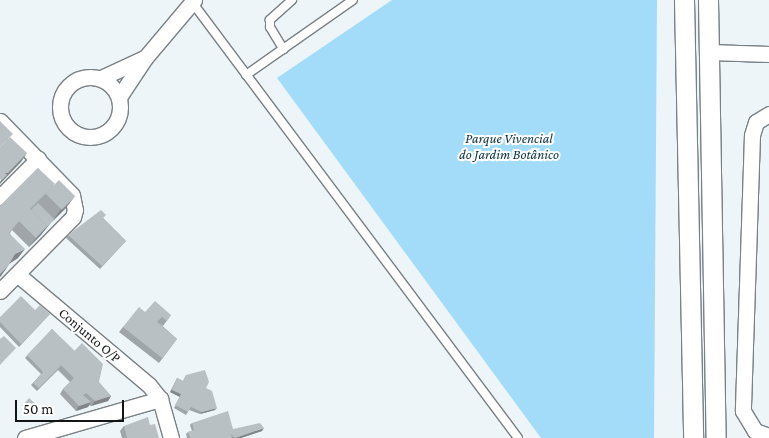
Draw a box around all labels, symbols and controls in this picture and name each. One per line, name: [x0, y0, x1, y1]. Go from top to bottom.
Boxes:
park label: Parque Vivencial do Jardim Botânico: [459, 130, 559, 162]
street label: Conjunto O/P: [55, 304, 125, 366]
scale bar: [18, 390, 126, 422]
text: 50 m: [23, 401, 53, 417]

